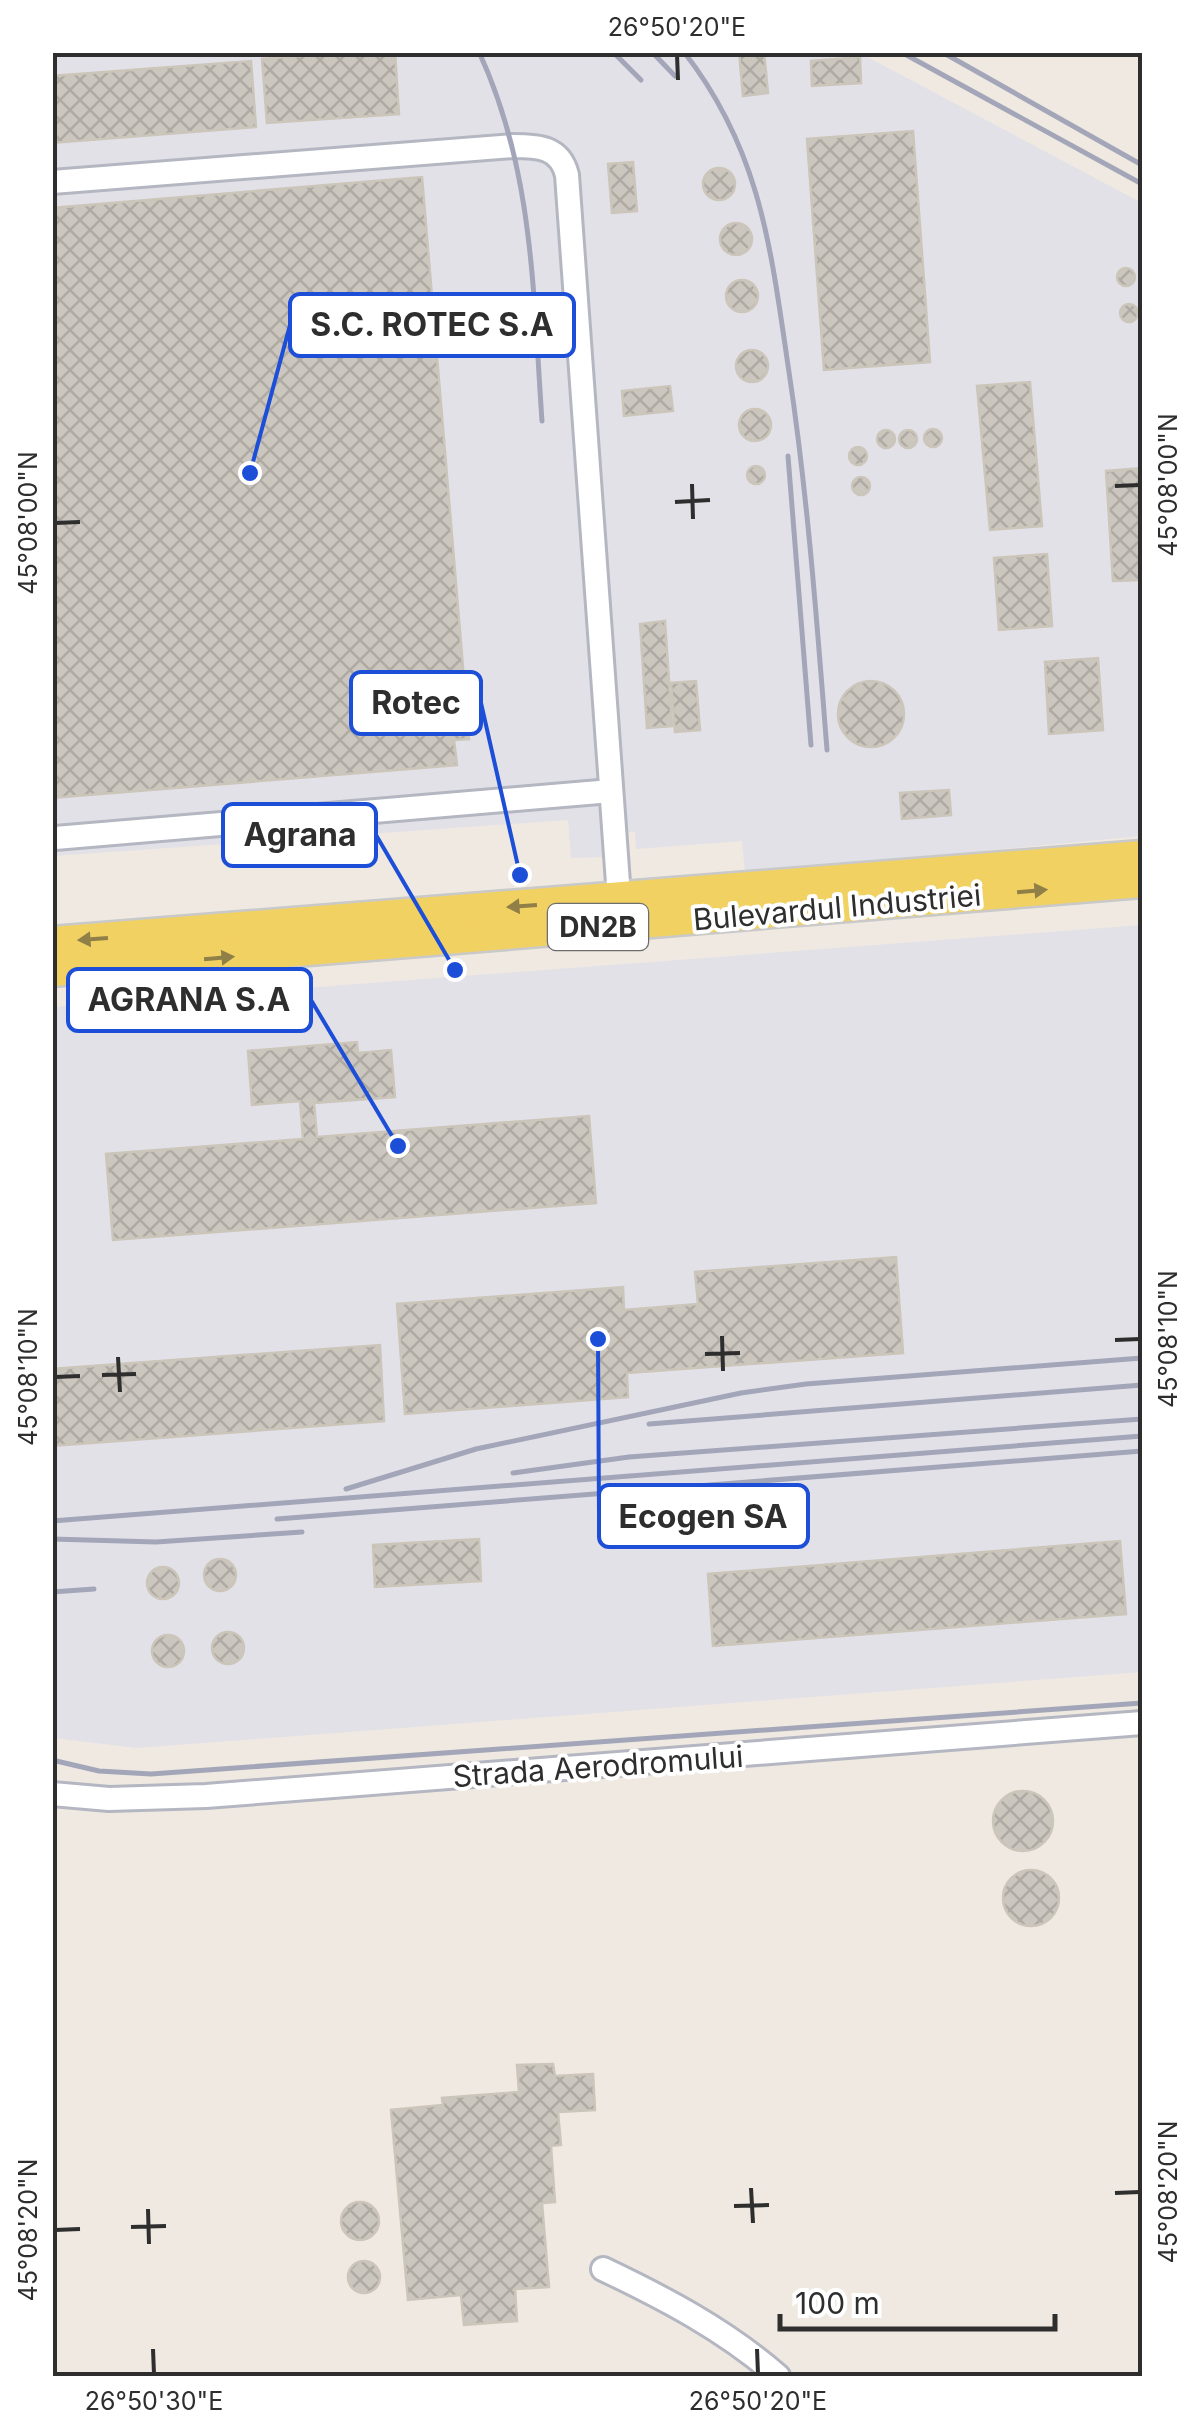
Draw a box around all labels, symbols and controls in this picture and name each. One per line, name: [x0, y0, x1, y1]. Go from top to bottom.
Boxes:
text: 26°50'20"E: [608, 12, 746, 42]
callout: S.C. ROTEC S.A: [290, 294, 574, 356]
text: S.C. ROTEC S.A: [310, 305, 554, 344]
text: 45°08'00"N: [1153, 413, 1183, 557]
text: 45°08'00"N: [13, 451, 43, 595]
callout: Rotec: [351, 672, 481, 734]
text: Rotec: [371, 683, 461, 722]
callout: Agrana: [223, 804, 376, 866]
text: Agrana: [243, 815, 357, 854]
street label: Bulevardul Industriei: [691, 876, 983, 938]
one-way arrow: [1016, 883, 1048, 899]
one-way arrow: [506, 898, 537, 914]
road number: DN2B: [548, 904, 648, 950]
one-way arrow: [77, 931, 109, 947]
one-way arrow: [204, 949, 236, 965]
callout: AGRANA S.A: [68, 969, 311, 1031]
text: AGRANA S.A: [88, 980, 291, 1019]
text: 45°08'10"N: [1153, 1270, 1183, 1408]
text: 45°08'10"N: [13, 1308, 43, 1446]
callout: Ecogen SA: [599, 1485, 808, 1547]
text: Ecogen SA: [618, 1497, 788, 1536]
street label: Strada Aerodromului: [451, 1738, 745, 1794]
text: 45°08'20"N: [1153, 2121, 1183, 2263]
text: 45°08'20"N: [13, 2159, 43, 2301]
scale bar: [780, 2269, 1055, 2331]
text: 100 m: [795, 2285, 880, 2321]
text: 26°50'30"E: [85, 2386, 223, 2416]
text: 26°50'20"E: [689, 2386, 827, 2416]

